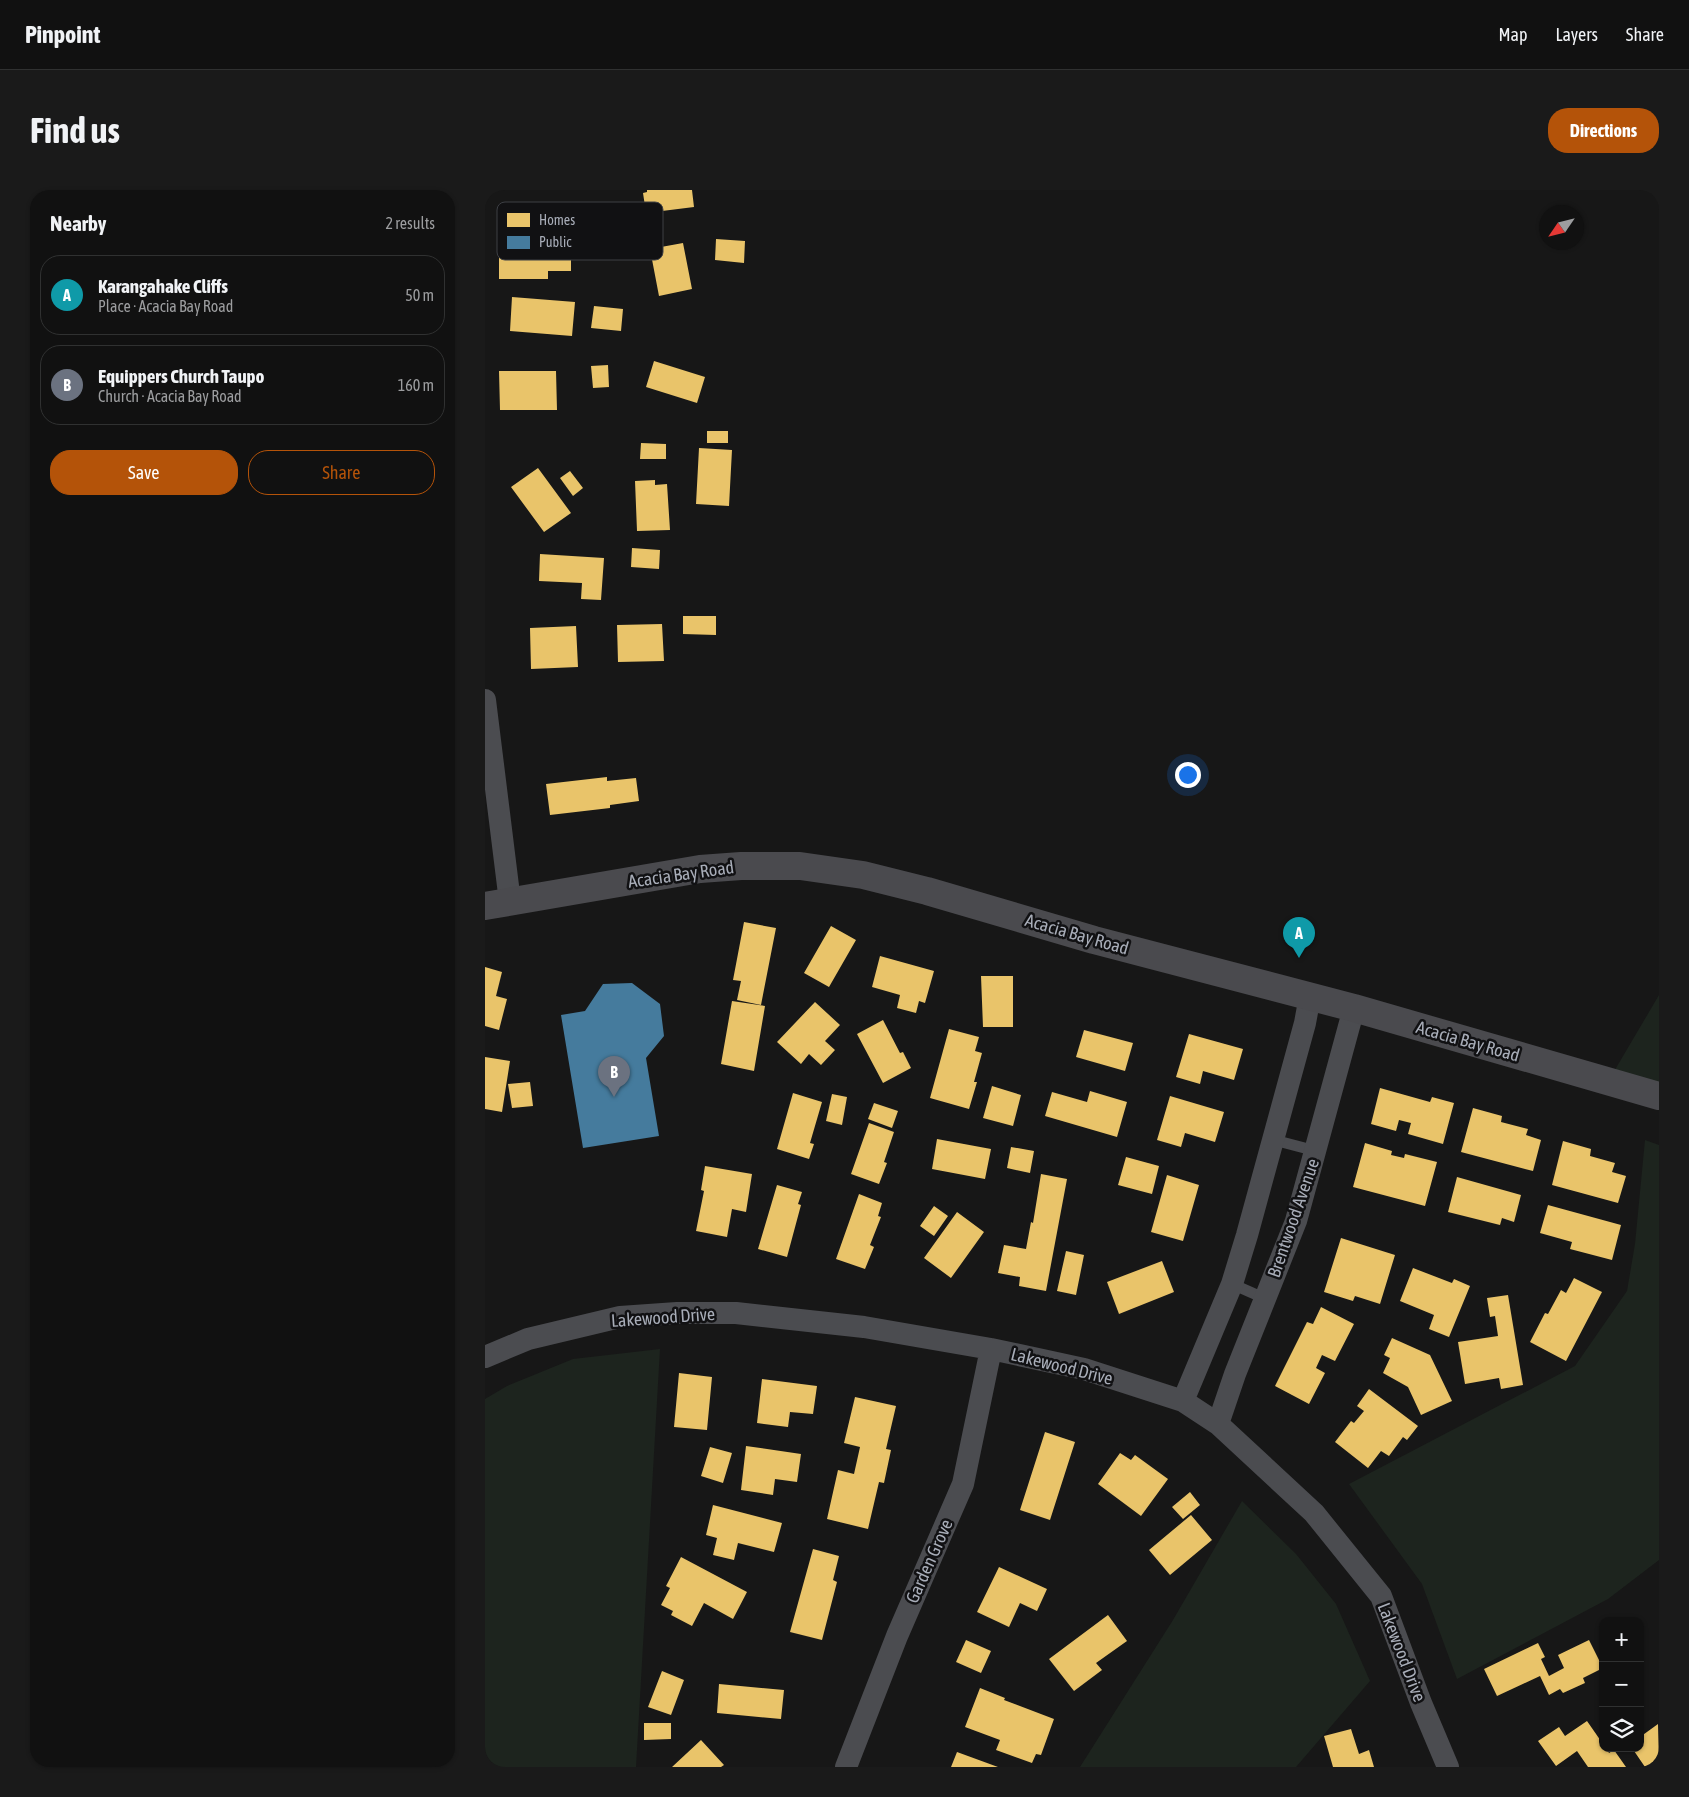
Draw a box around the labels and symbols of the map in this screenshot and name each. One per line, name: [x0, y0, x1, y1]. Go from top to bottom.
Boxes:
legend: [497, 202, 663, 260]
north arrow: [1539, 205, 1584, 250]
text: Homes: [539, 212, 575, 228]
text: Public: [539, 234, 572, 250]
your location: [1175, 762, 1201, 788]
street label: Acacia Bay Road: [627, 856, 735, 892]
street label: Acacia Bay Road: [1023, 909, 1131, 959]
pin: A: [1283, 917, 1315, 958]
street label: Acacia Bay Road: [1414, 1016, 1522, 1066]
pin: B: [598, 1056, 630, 1097]
street label: Brentwood Avenue: [1263, 1156, 1323, 1280]
street label: Lakewood Drive: [610, 1303, 716, 1331]
street label: Lakewood Drive: [1009, 1343, 1115, 1389]
street label: Garden Grove: [901, 1516, 957, 1606]
street label: Lakewood Drive: [1374, 1600, 1430, 1704]

